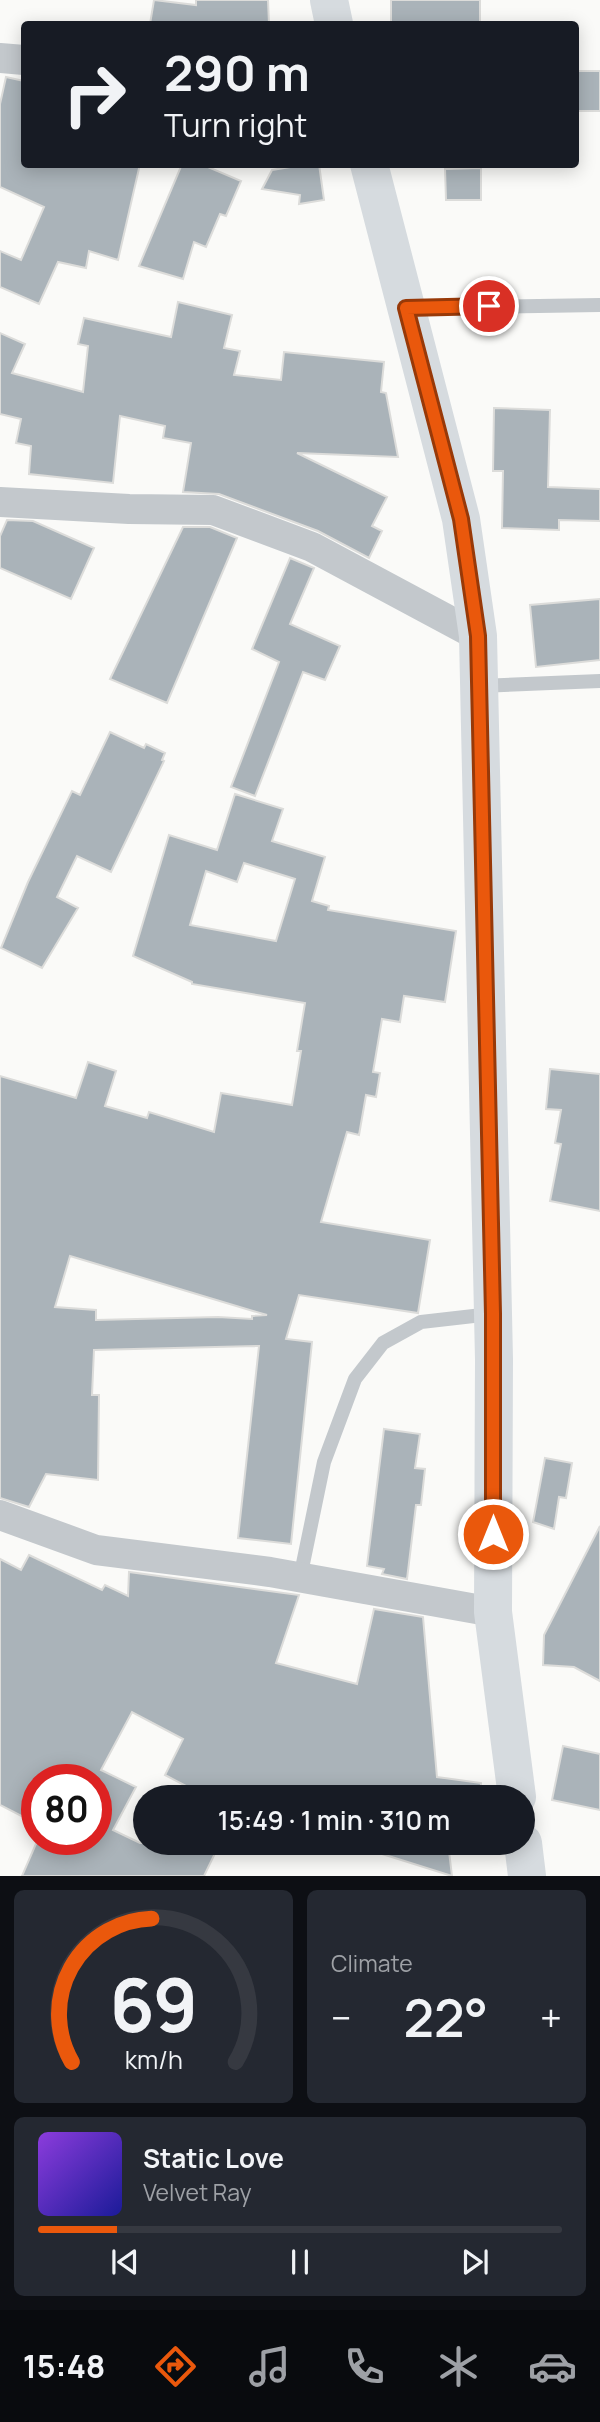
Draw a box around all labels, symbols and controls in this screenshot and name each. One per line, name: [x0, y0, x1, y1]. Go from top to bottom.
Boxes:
text: 290 m: [164, 39, 310, 106]
icon: right: [49, 49, 140, 140]
text: Turn right: [164, 103, 307, 147]
pin: [459, 276, 519, 336]
icon: arrive: [470, 287, 508, 325]
position arrow: [456, 1497, 530, 1571]
speed limit sign: 80: [21, 1764, 112, 1855]
text: 15:49 · 1 min · 310 m: [218, 1802, 450, 1838]
text: Climate: [331, 1947, 413, 1979]
text: 69: [109, 1955, 198, 2055]
text: 22°: [404, 1982, 488, 2053]
text: −: [331, 1991, 352, 2043]
text: +: [540, 1991, 562, 2043]
text: km/h: [124, 2042, 183, 2077]
text: Static Love: [143, 2140, 284, 2176]
text: Velvet Ray: [143, 2176, 252, 2208]
icon: previous: [106, 2243, 144, 2281]
icon: pause: [281, 2243, 319, 2281]
icon: next: [456, 2243, 494, 2281]
icon: directions: [151, 2342, 200, 2391]
icon: music: [245, 2342, 294, 2391]
icon: phone: [340, 2342, 389, 2391]
icon: climate: [434, 2342, 483, 2391]
icon: car: [528, 2342, 577, 2391]
text: 15:48: [23, 2344, 105, 2388]

